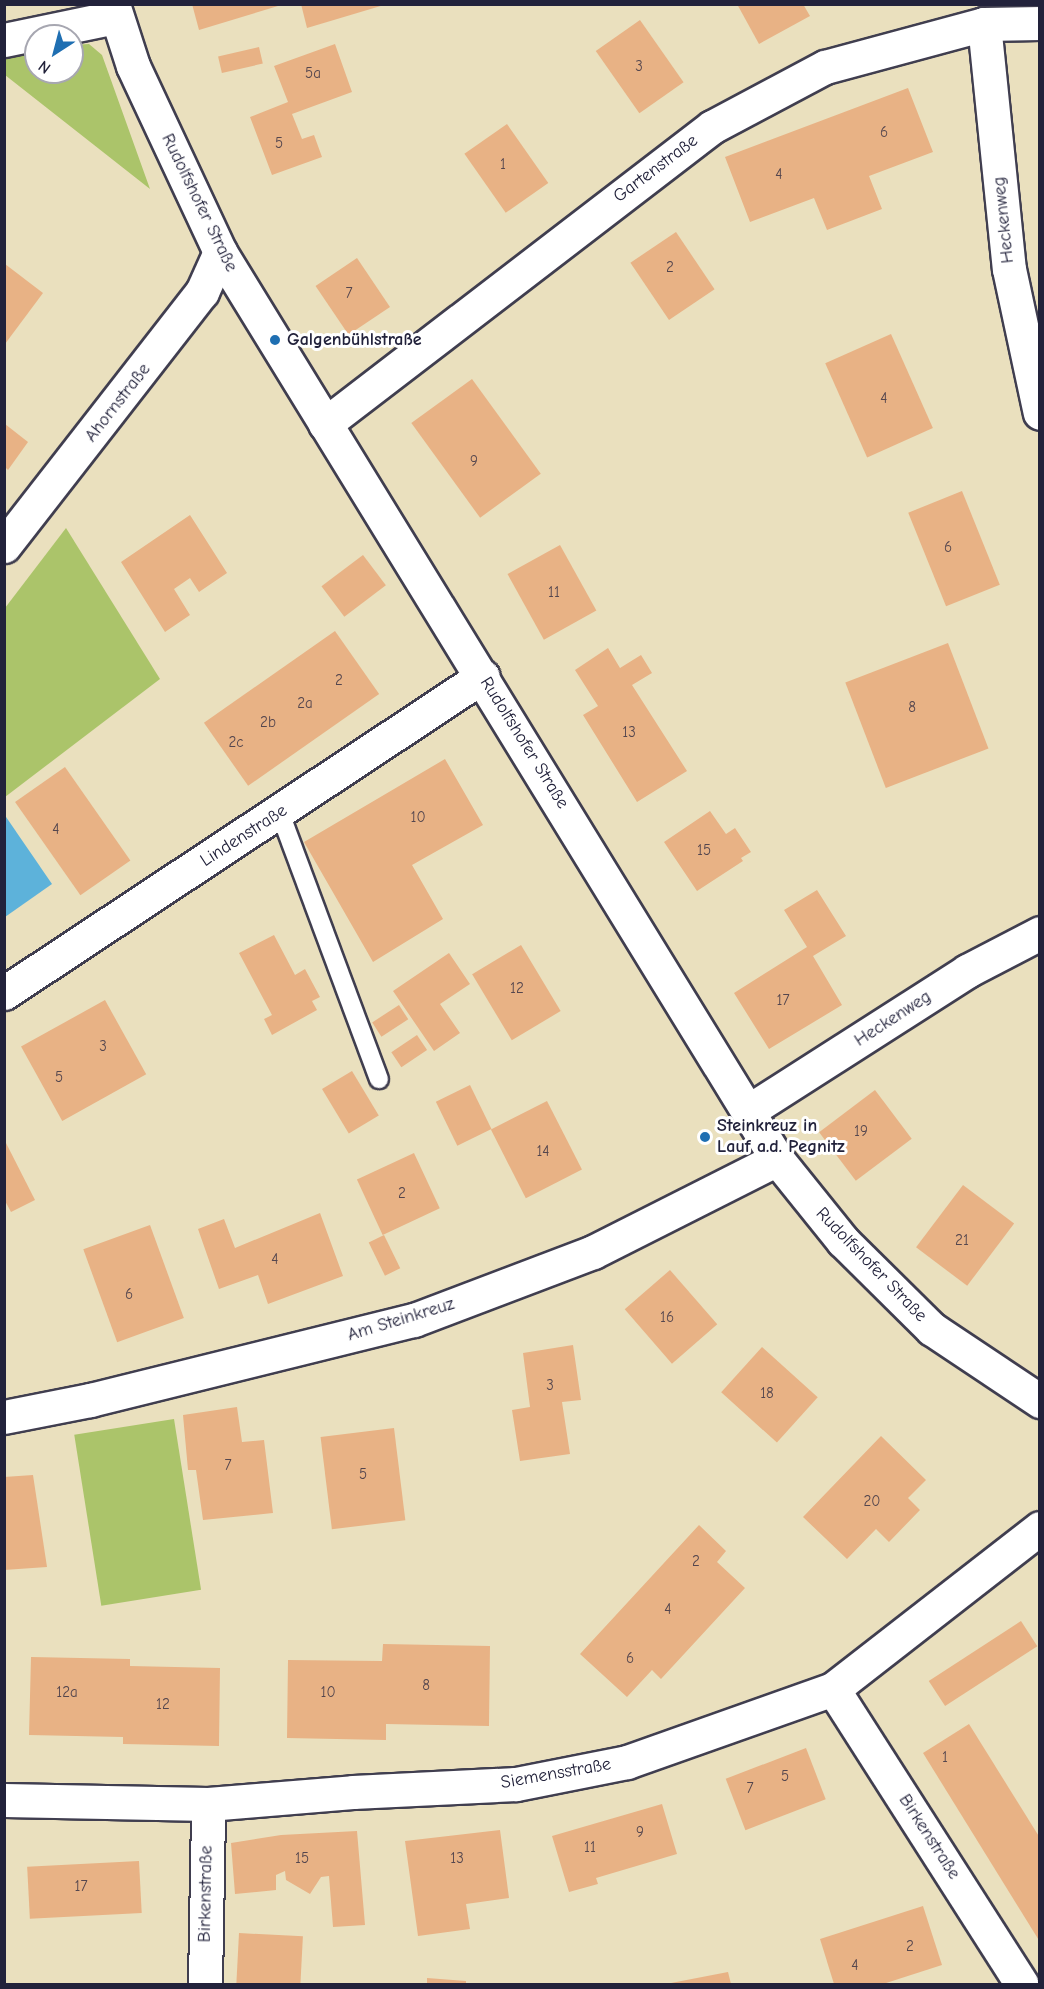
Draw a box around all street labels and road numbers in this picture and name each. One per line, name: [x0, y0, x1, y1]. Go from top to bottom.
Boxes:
street label: Rudolfshofer Straße: [156, 130, 242, 276]
street label: Gartenstraße: [610, 130, 702, 208]
street label: Heckenweg: [989, 176, 1019, 264]
street label: Ahornstraße: [81, 359, 155, 447]
street label: Rudolfshofer Straße: [475, 673, 573, 813]
street label: Lindenstraße: [197, 800, 291, 872]
street label: Heckenweg: [851, 986, 935, 1052]
street label: Rudolfshofer Straße: [811, 1203, 931, 1327]
street label: Am Steinkreuz: [345, 1294, 457, 1346]
street label: Siemensstraße: [499, 1754, 613, 1794]
street label: Birkenstraße: [894, 1790, 964, 1884]
street label: Birkenstraße: [194, 1845, 218, 1943]

